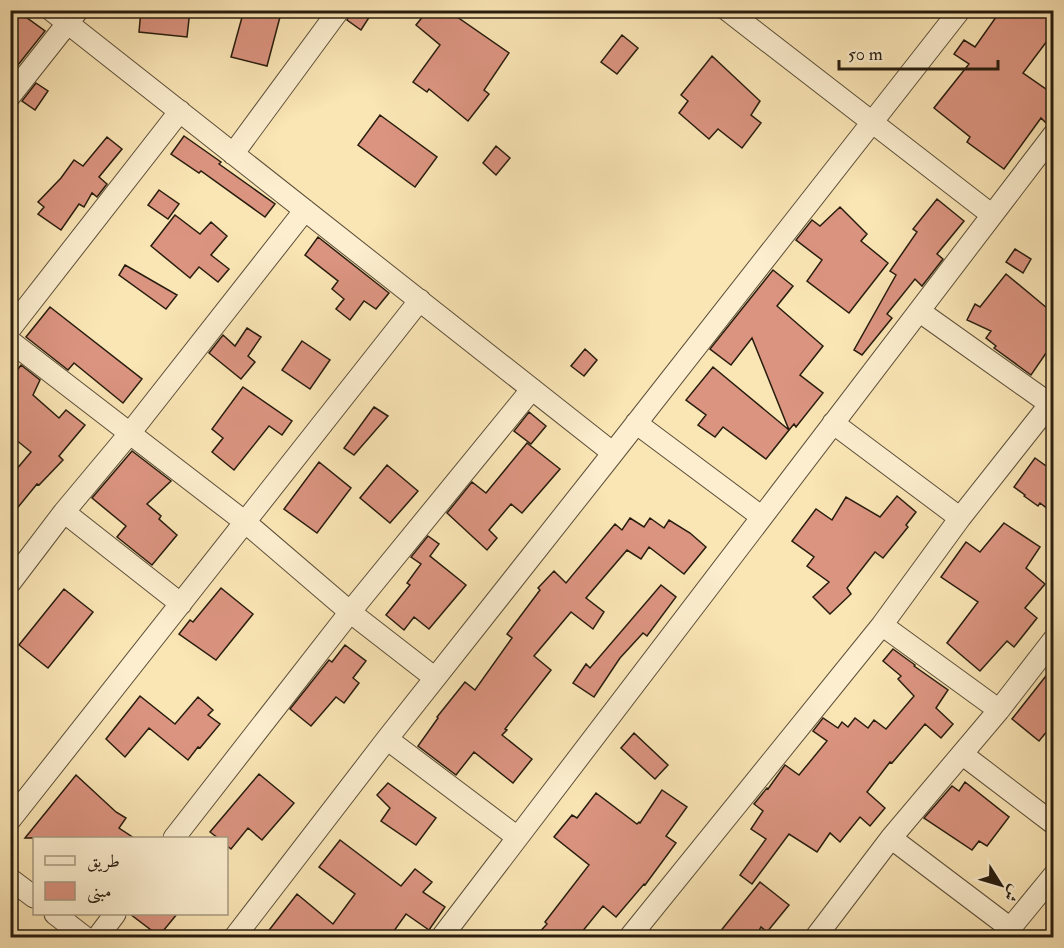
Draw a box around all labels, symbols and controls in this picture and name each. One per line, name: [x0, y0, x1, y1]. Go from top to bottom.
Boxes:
scale bar: [839, 33, 998, 71]
text: 50 m: [848, 43, 883, 66]
legend: [33, 837, 228, 915]
text: طريق: [87, 850, 120, 873]
north arrow: [971, 855, 1031, 915]
text: مبنى: [87, 880, 112, 904]
text: ش: [999, 881, 1025, 906]

